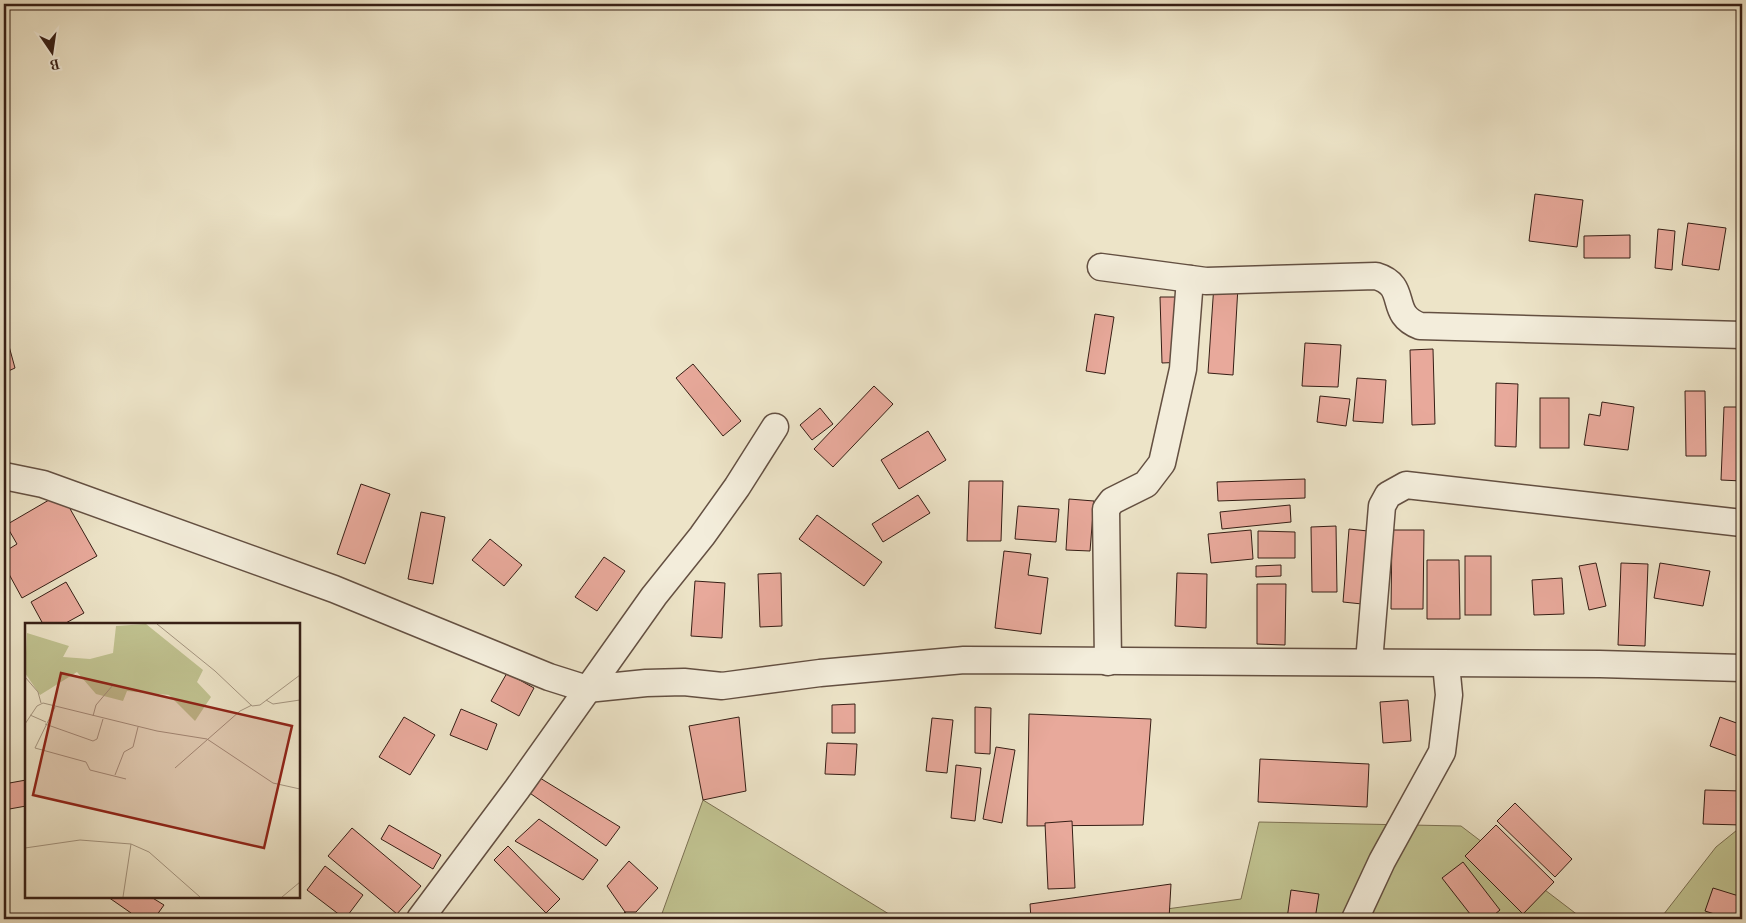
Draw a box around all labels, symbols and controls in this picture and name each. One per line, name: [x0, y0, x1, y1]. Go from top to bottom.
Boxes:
north arrow: [28, 28, 78, 78]
text: B: [48, 56, 61, 72]
inset map: [25, 623, 300, 898]

